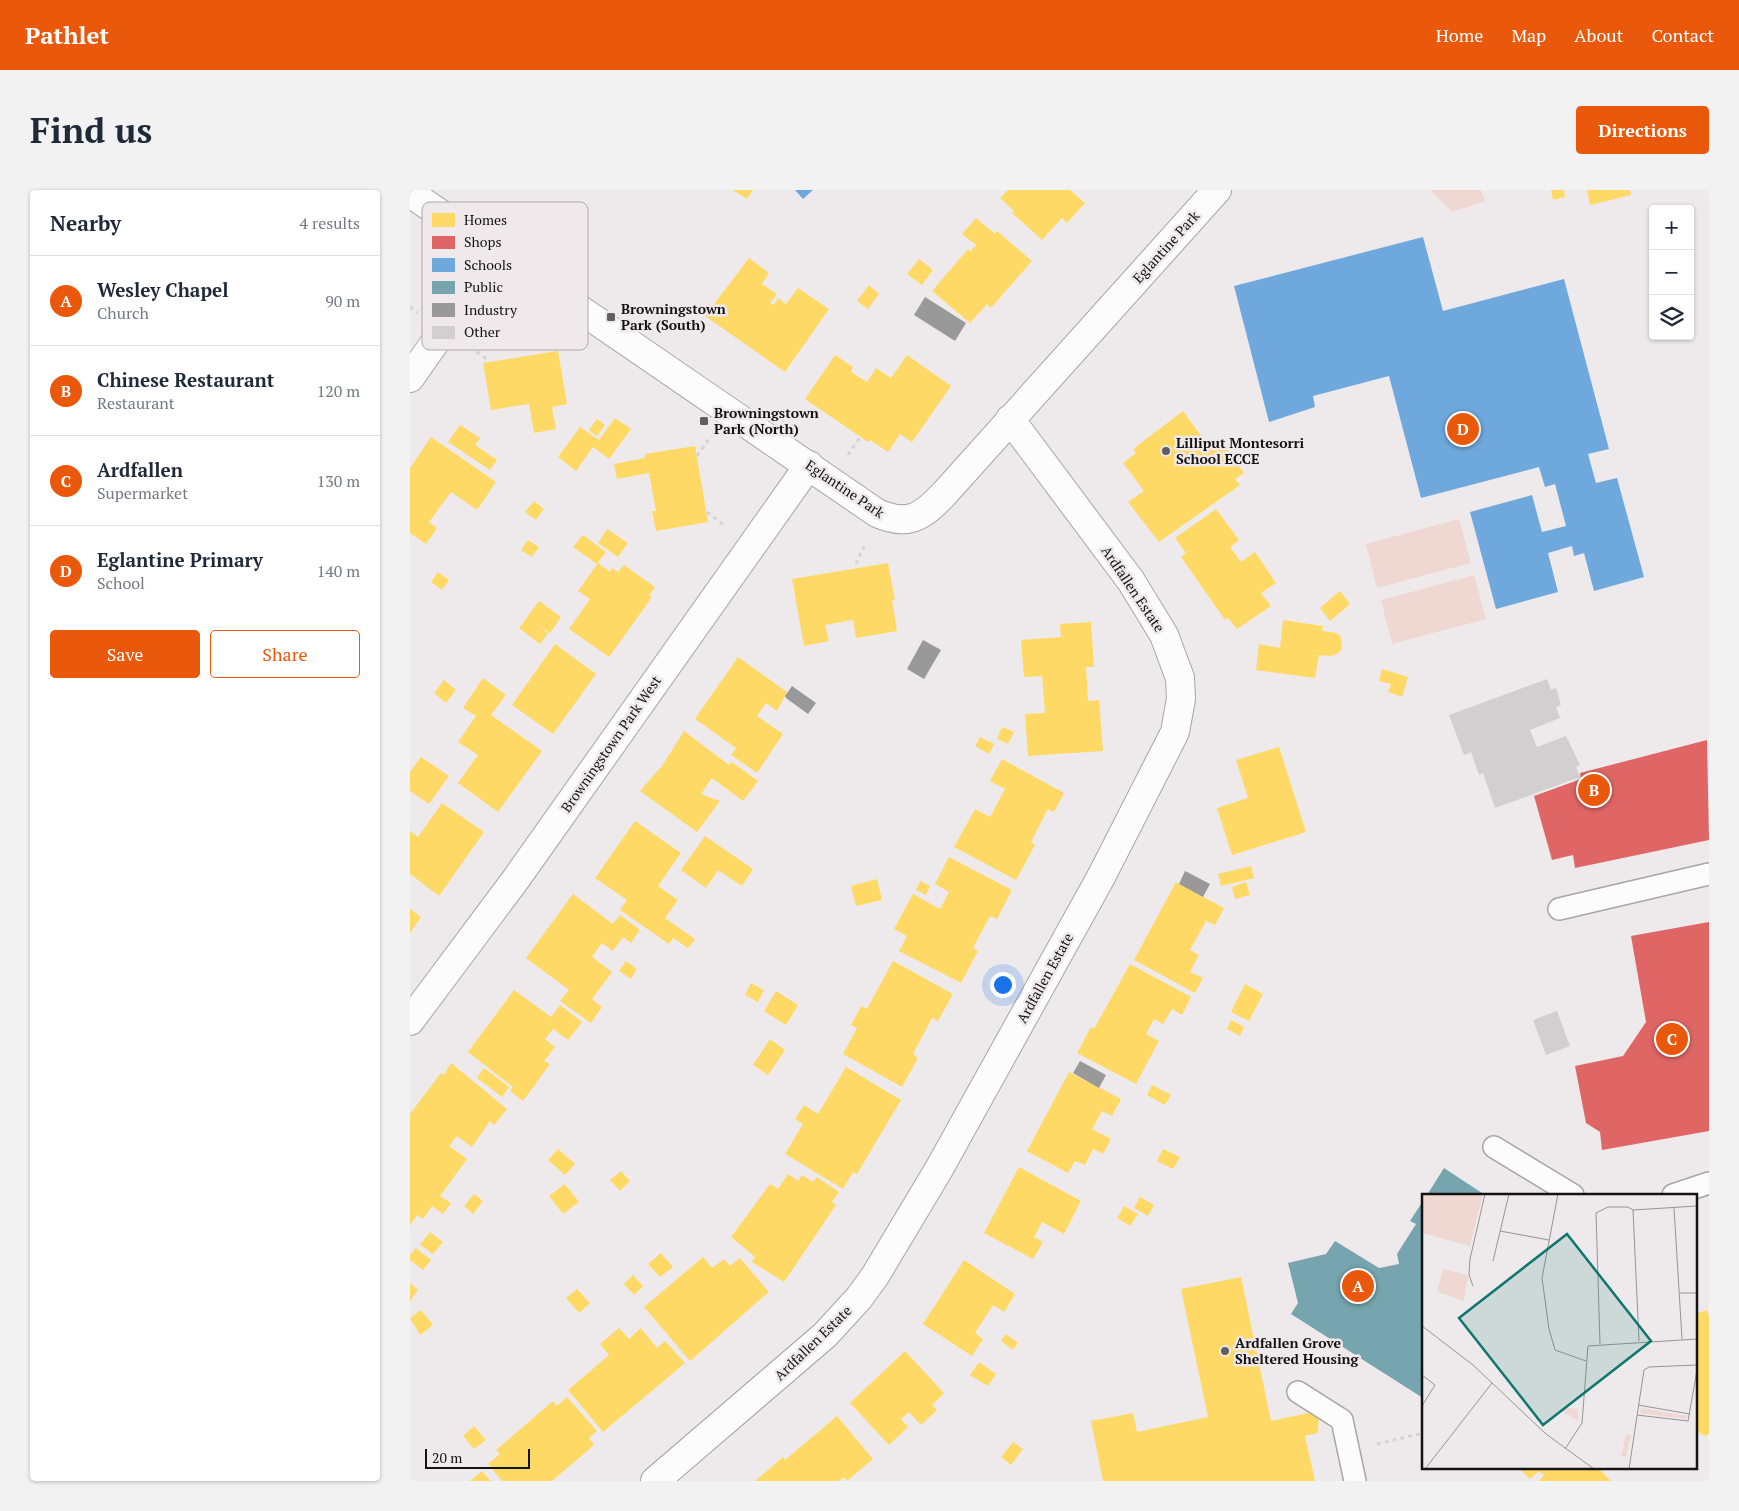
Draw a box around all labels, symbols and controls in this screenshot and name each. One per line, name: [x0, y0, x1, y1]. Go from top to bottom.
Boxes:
text: Pathlet: [25, 19, 109, 51]
text: Home: [1436, 23, 1483, 47]
text: Map: [1511, 23, 1546, 47]
text: About: [1574, 23, 1623, 47]
text: Contact: [1651, 23, 1714, 47]
button: Directions: [1576, 106, 1709, 154]
text: Find us: [30, 107, 152, 153]
legend: [422, 202, 588, 350]
map controls: [1649, 205, 1694, 340]
button: +: [1649, 205, 1694, 250]
street label: Eglantine Park: [1128, 206, 1204, 287]
text: Nearby: [50, 209, 121, 237]
text: Homes: [464, 210, 507, 229]
text: 4 results: [300, 212, 360, 234]
text: Shops: [464, 232, 501, 251]
button: −: [1649, 250, 1694, 295]
text: Schools: [464, 255, 512, 274]
text: Wesley Chapel: [97, 277, 229, 302]
text: Public: [464, 277, 503, 296]
text: A: [60, 290, 72, 312]
text: 90 m: [325, 290, 360, 312]
button: layers: [1649, 295, 1694, 340]
place label: Browningstown Park (South): [621, 299, 726, 334]
text: Industry: [464, 300, 518, 319]
text: Church: [97, 302, 149, 324]
marker: Browningstown Park (South): [605, 311, 617, 323]
text: Other: [464, 322, 501, 341]
text: Chinese Restaurant: [97, 367, 274, 392]
text: B: [61, 380, 71, 402]
text: 120 m: [317, 380, 360, 402]
text: Restaurant: [97, 392, 175, 414]
place label: Browningstown Park (North): [714, 403, 819, 438]
pin: D: [1447, 410, 1479, 448]
marker: Browningstown Park (North): [698, 415, 710, 427]
place label: Lilliput Montesorri School ECCE: [1176, 433, 1305, 468]
marker: Lilliput Montesorri School ECCE: [1160, 445, 1172, 457]
street label: Eglantine Park: [802, 455, 889, 522]
text: Ardfallen: [97, 457, 183, 482]
text: C: [61, 470, 71, 492]
text: 130 m: [317, 470, 360, 492]
text: Supermarket: [97, 482, 188, 504]
street label: Ardfallen Estate: [1097, 542, 1169, 636]
text: Eglantine Primary: [97, 547, 263, 572]
text: D: [60, 560, 72, 582]
text: 140 m: [317, 560, 360, 582]
text: School: [97, 572, 145, 594]
button: Save: [50, 630, 200, 678]
button: Share: [210, 630, 360, 678]
street label: Browningstown Park West: [556, 671, 665, 816]
pin: B: [1578, 771, 1610, 809]
street label: Ardfallen Estate: [1012, 929, 1077, 1026]
your location: [990, 972, 1016, 998]
pin: C: [1656, 1020, 1688, 1058]
inset map: [1422, 1194, 1696, 1468]
pin: A: [1342, 1267, 1374, 1305]
street label: Ardfallen Estate: [770, 1301, 855, 1384]
place label: Ardfallen Grove Sheltered Housing: [1235, 1333, 1360, 1368]
marker: Ardfallen Grove Sheltered Housing: [1219, 1345, 1231, 1357]
scale bar: [425, 1446, 530, 1469]
text: 20 m: [432, 1448, 462, 1467]

